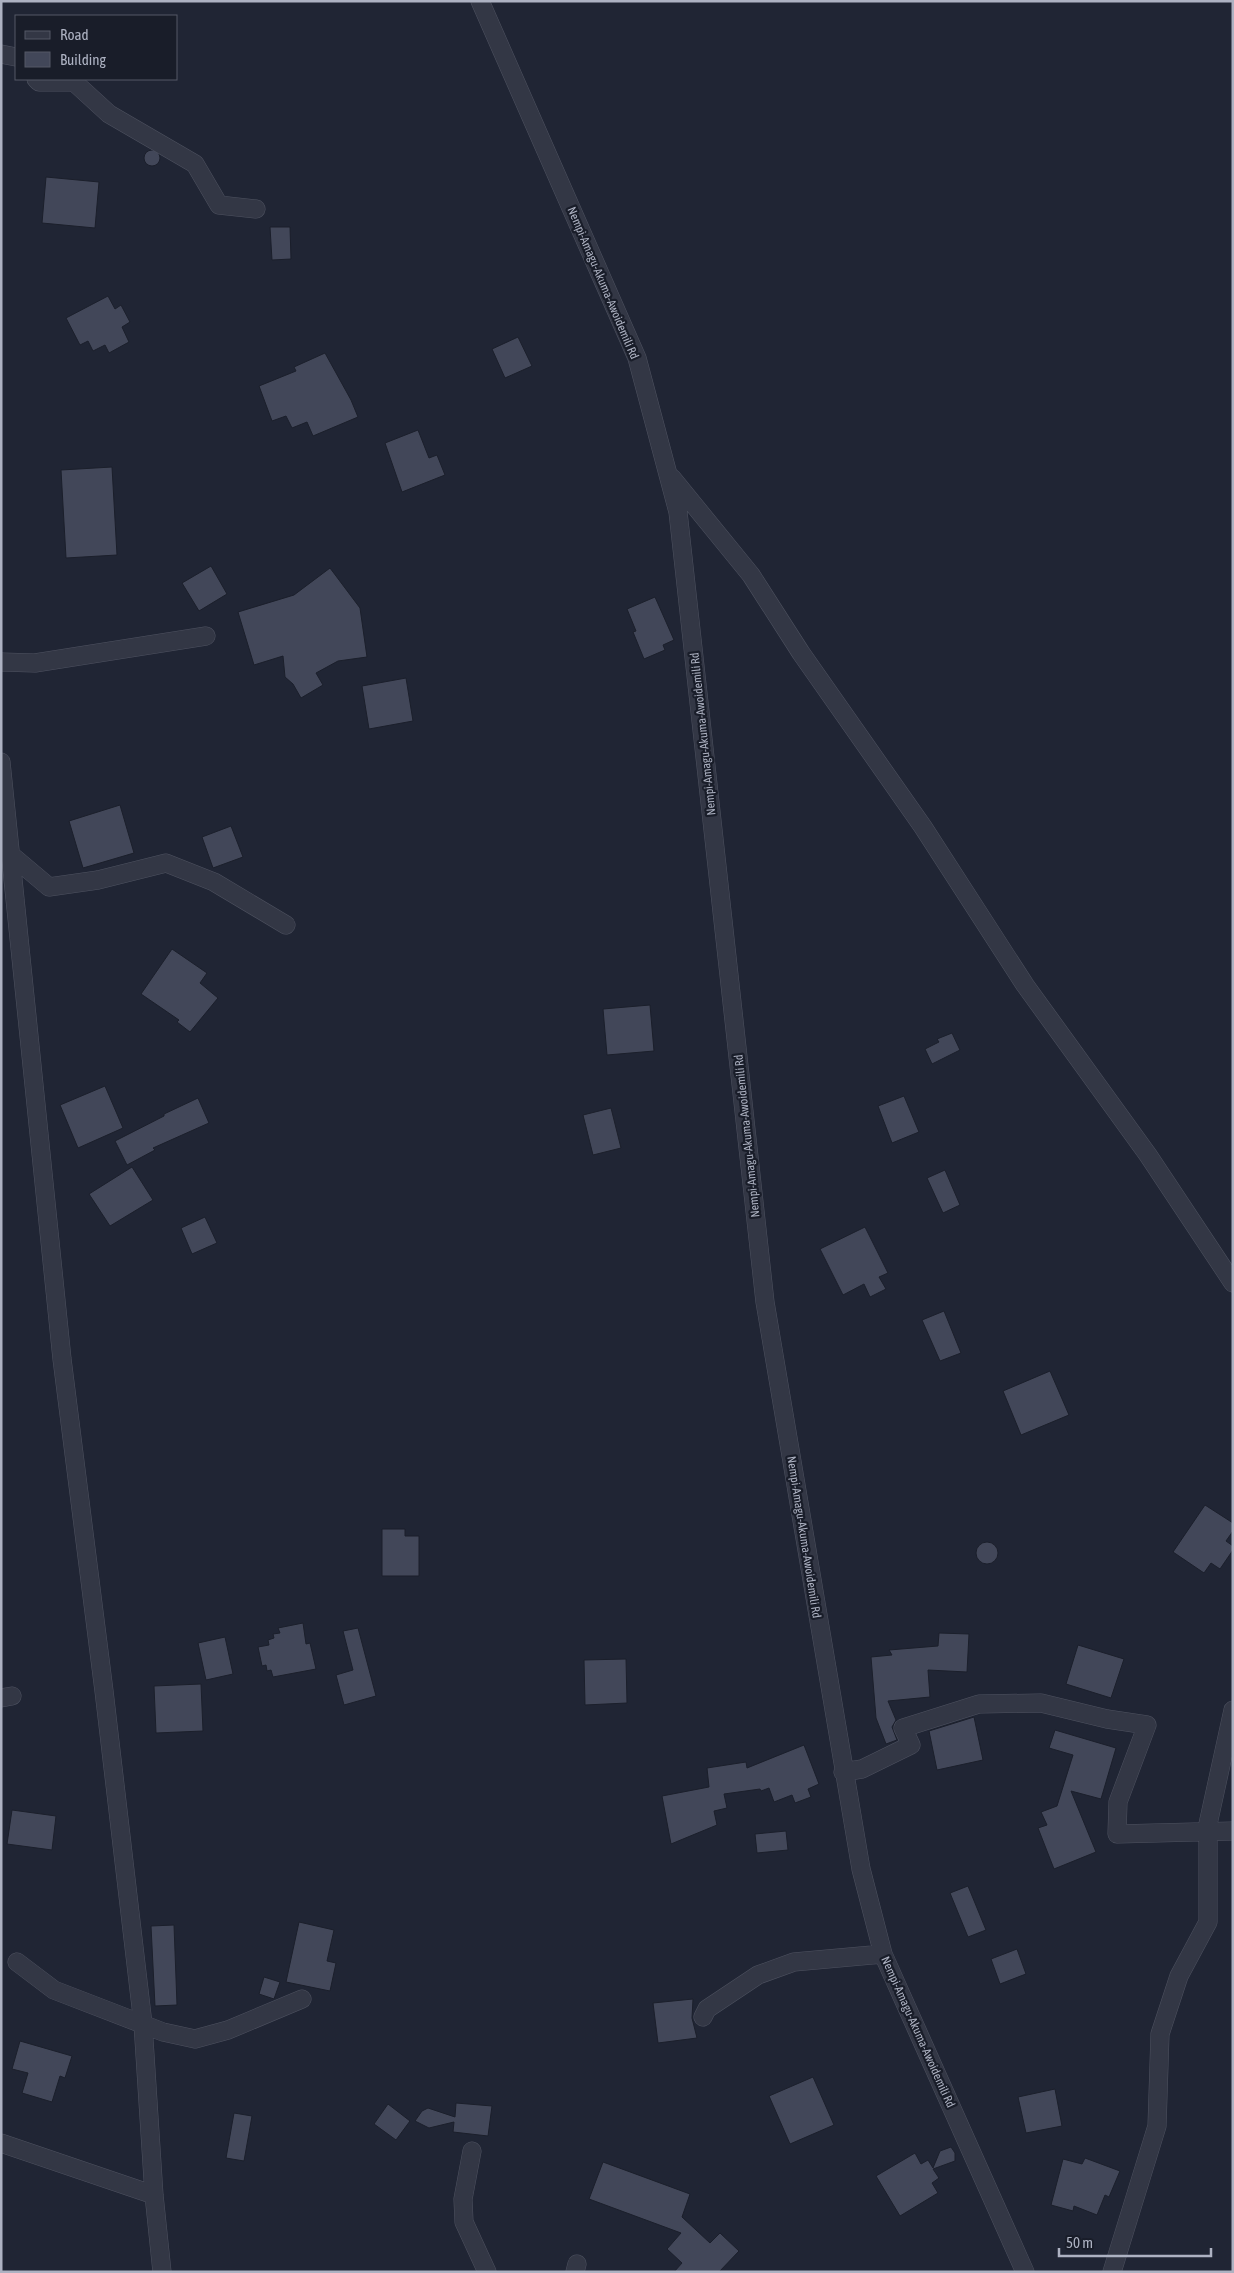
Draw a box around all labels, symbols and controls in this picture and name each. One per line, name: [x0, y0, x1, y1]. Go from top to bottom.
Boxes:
legend: [15, 15, 178, 80]
text: Road: [60, 26, 89, 43]
text: Building: [60, 51, 106, 68]
street label: Nempi-Amagu-Akuma-Awoidemili Rd: [565, 205, 641, 361]
street label: Nempi-Amagu-Akuma-Awoidemili Rd: [687, 652, 719, 816]
street label: Nempi-Amagu-Akuma-Awoidemili Rd: [731, 1054, 763, 1218]
street label: Nempi-Amagu-Akuma-Awoidemili Rd: [784, 1455, 824, 1619]
street label: Nempi-Amagu-Akuma-Awoidemili Rd: [878, 1954, 958, 2110]
scale bar: [1059, 2226, 1212, 2258]
text: 50 m: [1066, 2234, 1093, 2251]

